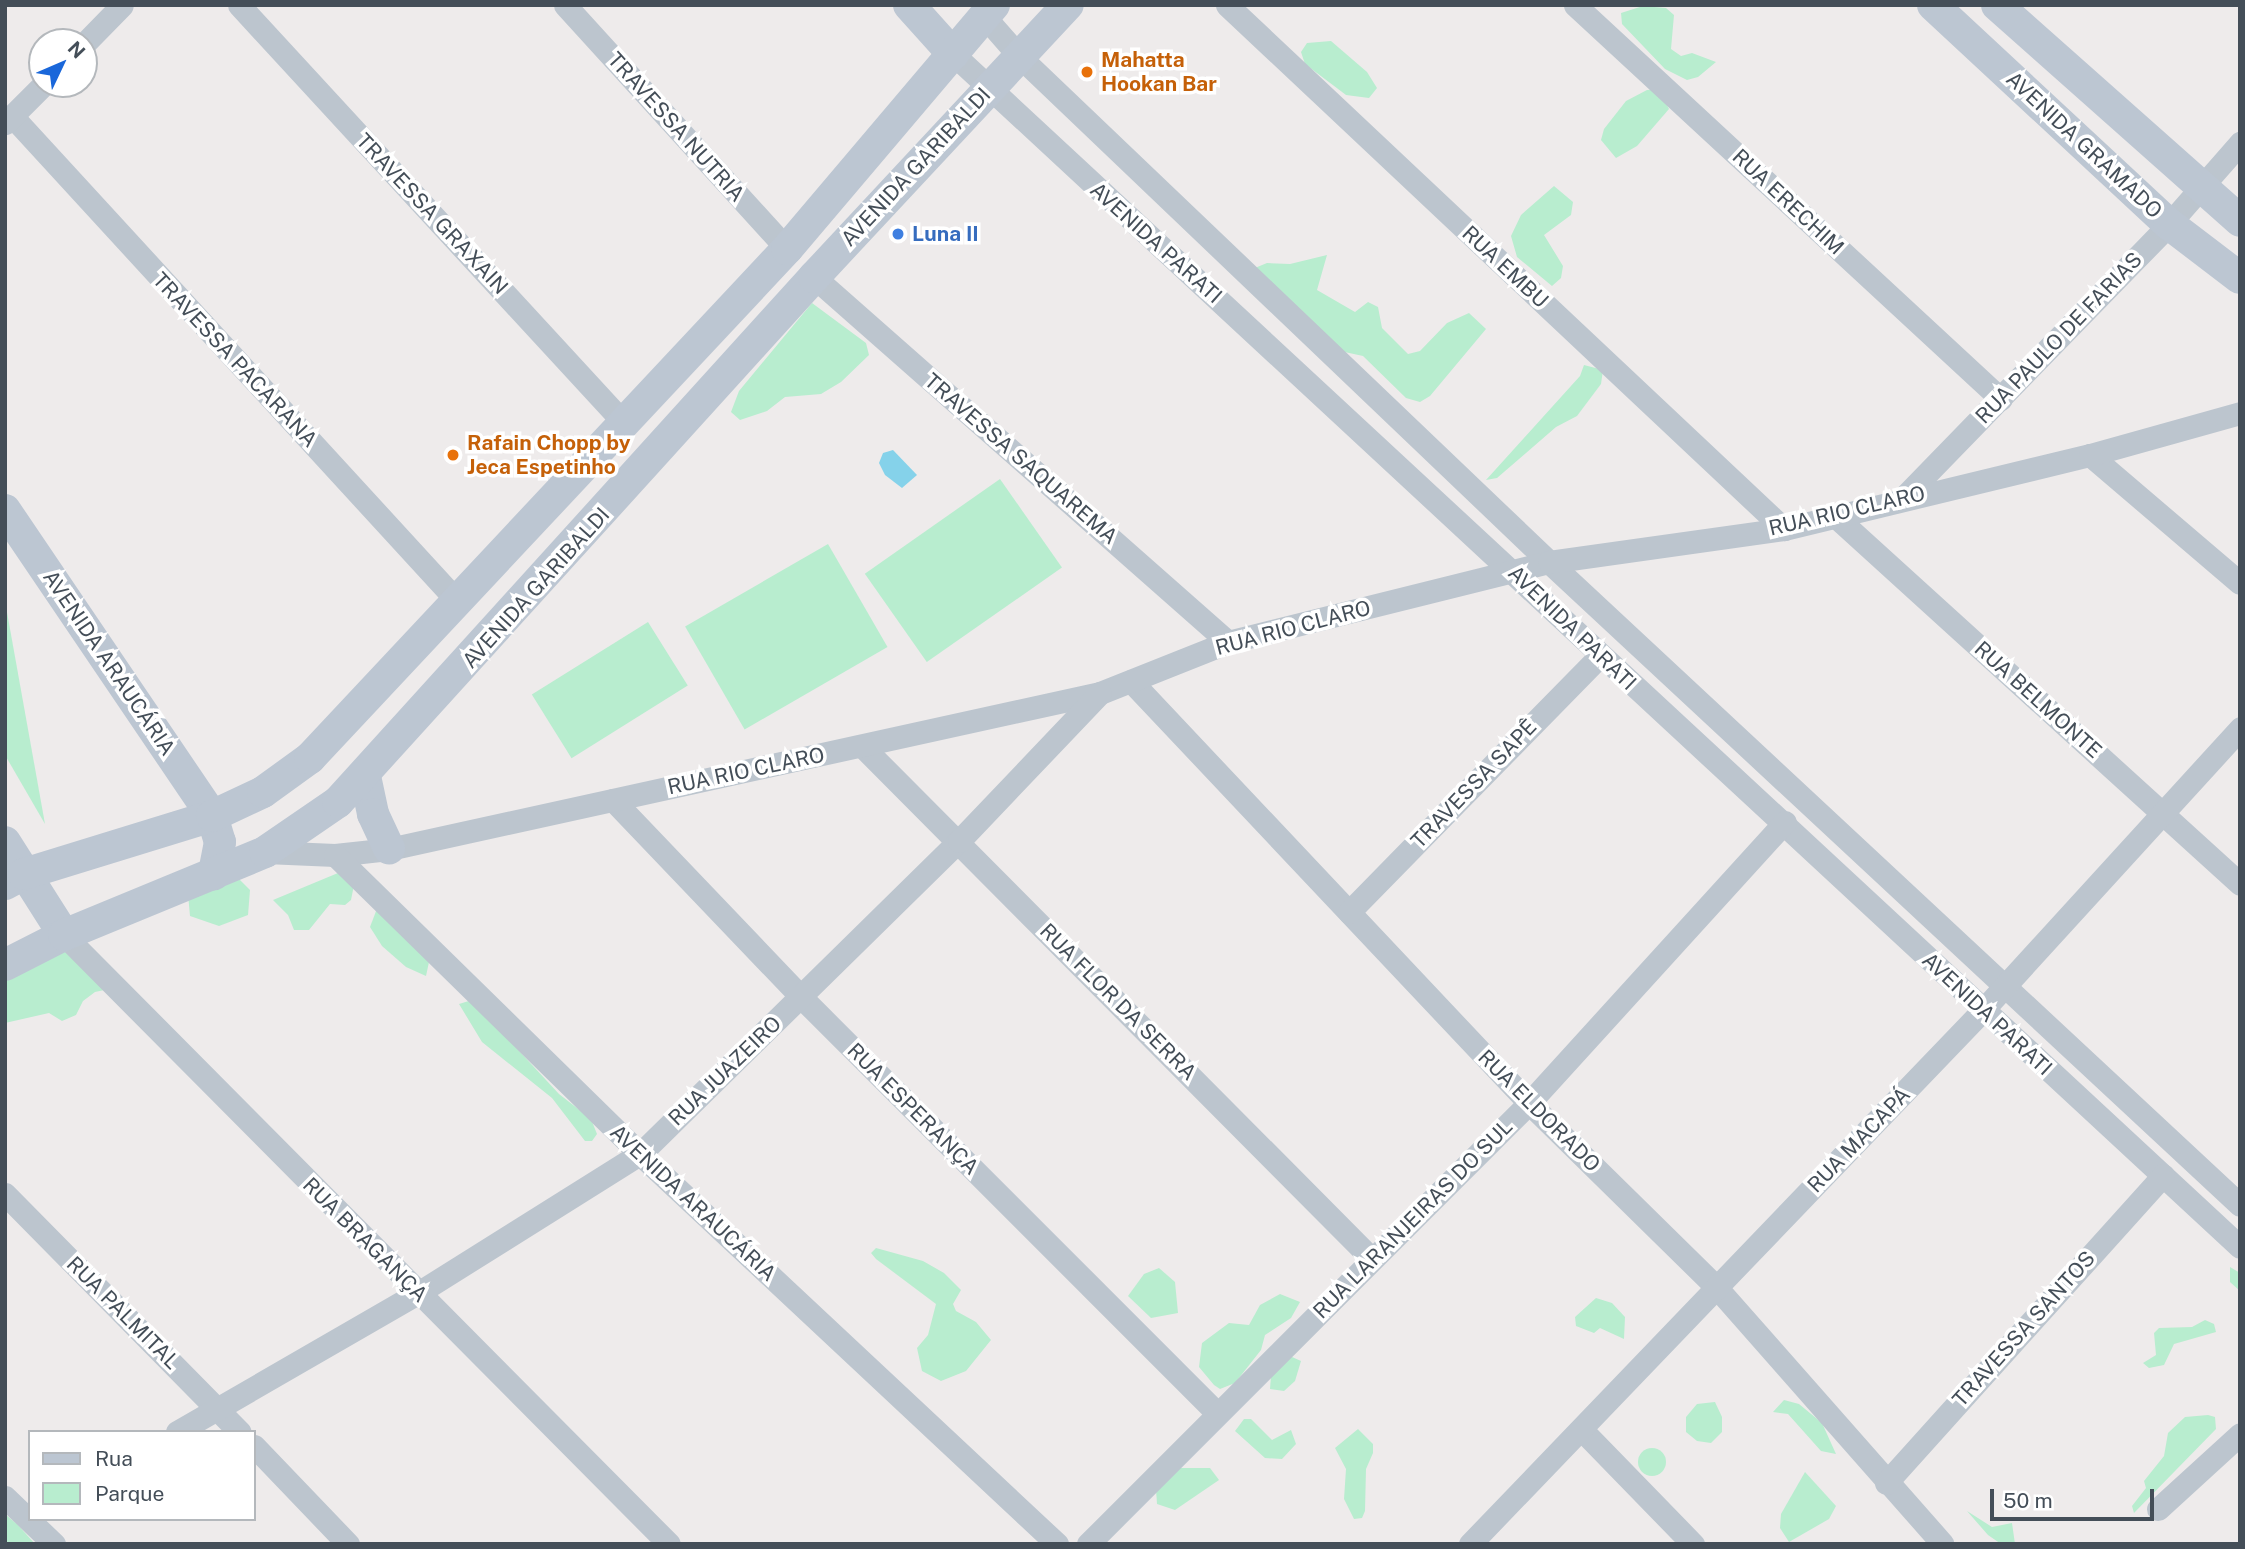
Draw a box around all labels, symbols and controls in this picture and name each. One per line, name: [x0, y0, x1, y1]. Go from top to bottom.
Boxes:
north arrow: [28, 28, 98, 98]
text: N: [64, 37, 90, 63]
street label: TRAVESSA NUTRIA: [602, 47, 750, 207]
place label: Mahatta Hookan Bar: [1101, 47, 1217, 97]
marker: Mahatta Hookan Bar: [1079, 64, 1095, 80]
street label: AVENIDA GRAMADO: [2001, 66, 2167, 224]
street label: AVENIDA GARIBALDI: [836, 82, 996, 252]
street label: TRAVESSA GRAXAIN: [351, 128, 513, 300]
street label: RUA ERECHIM: [1727, 144, 1849, 260]
street label: AVENIDA PARATI: [1085, 177, 1227, 309]
place label: Luna II: [912, 221, 979, 247]
street label: RUA EMBU: [1457, 221, 1553, 313]
marker: Luna II: [890, 226, 906, 242]
street label: RUA PAULO DE FARIAS: [1971, 247, 2147, 429]
street label: TRAVESSA PACARANA: [147, 267, 323, 453]
street label: TRAVESSA SAQUAREMA: [919, 368, 1123, 550]
place label: Rafain Chopp by Jeca Espetinho: [467, 430, 631, 480]
marker: Rafain Chopp by Jeca Espetinho: [445, 447, 461, 463]
street label: RUA RIO CLARO: [1766, 481, 1928, 541]
street label: AVENIDA GARIBALDI: [457, 502, 615, 674]
street label: AVENIDA PARATI: [1503, 560, 1641, 696]
street label: AVENIDA ARAUCÁRIA: [38, 566, 180, 760]
street label: RUA RIO CLARO: [1213, 595, 1373, 661]
street label: RUA BELMONTE: [1969, 636, 2107, 764]
street label: TRAVESSA SAPÊ: [1406, 714, 1542, 854]
street label: RUA RIO CLARO: [665, 742, 827, 800]
street label: RUA FLOR DA SERRA: [1034, 918, 1202, 1086]
street label: AVENIDA PARATI: [1917, 947, 2057, 1081]
street label: RUA JUAZEIRO: [663, 1011, 787, 1131]
street label: RUA ESPERANÇA: [842, 1038, 984, 1180]
street label: RUA ELDORADO: [1473, 1045, 1605, 1177]
street label: RUA MACAPÁ: [1802, 1082, 1916, 1198]
street label: RUA LARANJEIRAS DO SUL: [1308, 1114, 1518, 1324]
street label: AVENIDA ARAUCÁRIA: [605, 1120, 781, 1286]
street label: RUA BRAGANÇA: [297, 1172, 433, 1308]
street label: TRAVESSA SANTOS: [1948, 1246, 2100, 1412]
street label: RUA PALMITAL: [61, 1251, 185, 1375]
legend: [28, 1430, 256, 1521]
text: Rua: [95, 1446, 133, 1471]
scale bar: [1993, 1476, 2158, 1520]
text: Parque: [95, 1481, 164, 1506]
text: 50 m: [2003, 1488, 2053, 1513]

